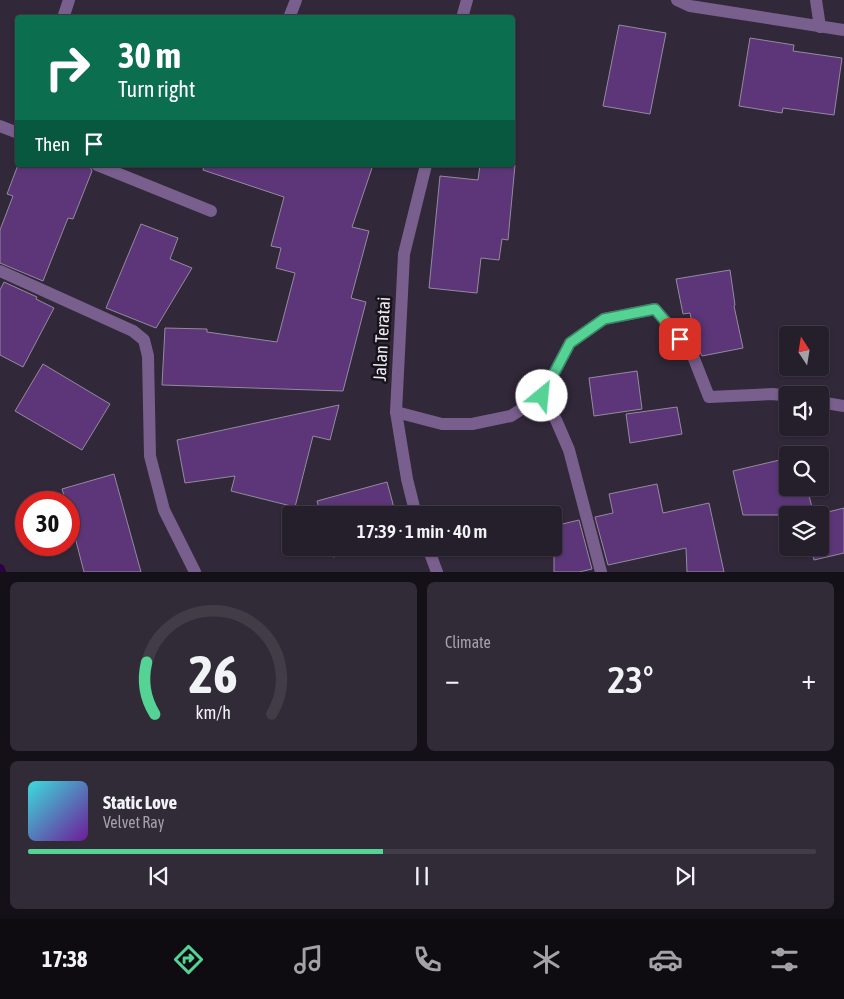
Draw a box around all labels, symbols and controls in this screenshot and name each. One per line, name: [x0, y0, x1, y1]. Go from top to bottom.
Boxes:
icon: right: [35, 35, 100, 100]
text: 30 m: [118, 35, 181, 75]
text: Turn right: [118, 76, 195, 102]
icon: arrive: [80, 130, 108, 158]
text: Then: [35, 133, 70, 155]
street label: Jalan Teratai: [369, 296, 394, 382]
pin: [659, 318, 701, 360]
icon: arrive: [666, 325, 694, 353]
north arrow: [779, 326, 829, 376]
map controls: [779, 326, 829, 556]
position arrow: [515, 369, 567, 421]
button: sound: [779, 386, 829, 436]
button: search: [779, 446, 829, 496]
speed limit sign: 30: [15, 491, 80, 556]
button: layers: [779, 506, 829, 556]
text: 17:39 · 1 min · 40 m: [357, 520, 487, 542]
text: Climate: [445, 633, 491, 651]
text: 26: [189, 644, 238, 704]
text: 23°: [607, 658, 654, 701]
text: −: [445, 663, 460, 695]
text: +: [801, 663, 816, 695]
text: km/h: [196, 702, 231, 723]
text: Static Love: [103, 791, 177, 813]
text: Velvet Ray: [103, 813, 164, 831]
icon: previous: [145, 862, 173, 890]
icon: pause: [408, 862, 436, 890]
icon: next: [671, 862, 699, 890]
icon: directions: [171, 942, 206, 977]
icon: music: [291, 942, 326, 977]
icon: phone: [410, 942, 445, 977]
icon: climate: [529, 942, 564, 977]
icon: car: [648, 942, 683, 977]
icon: filters: [767, 942, 802, 977]
text: 17:38: [42, 946, 87, 972]

